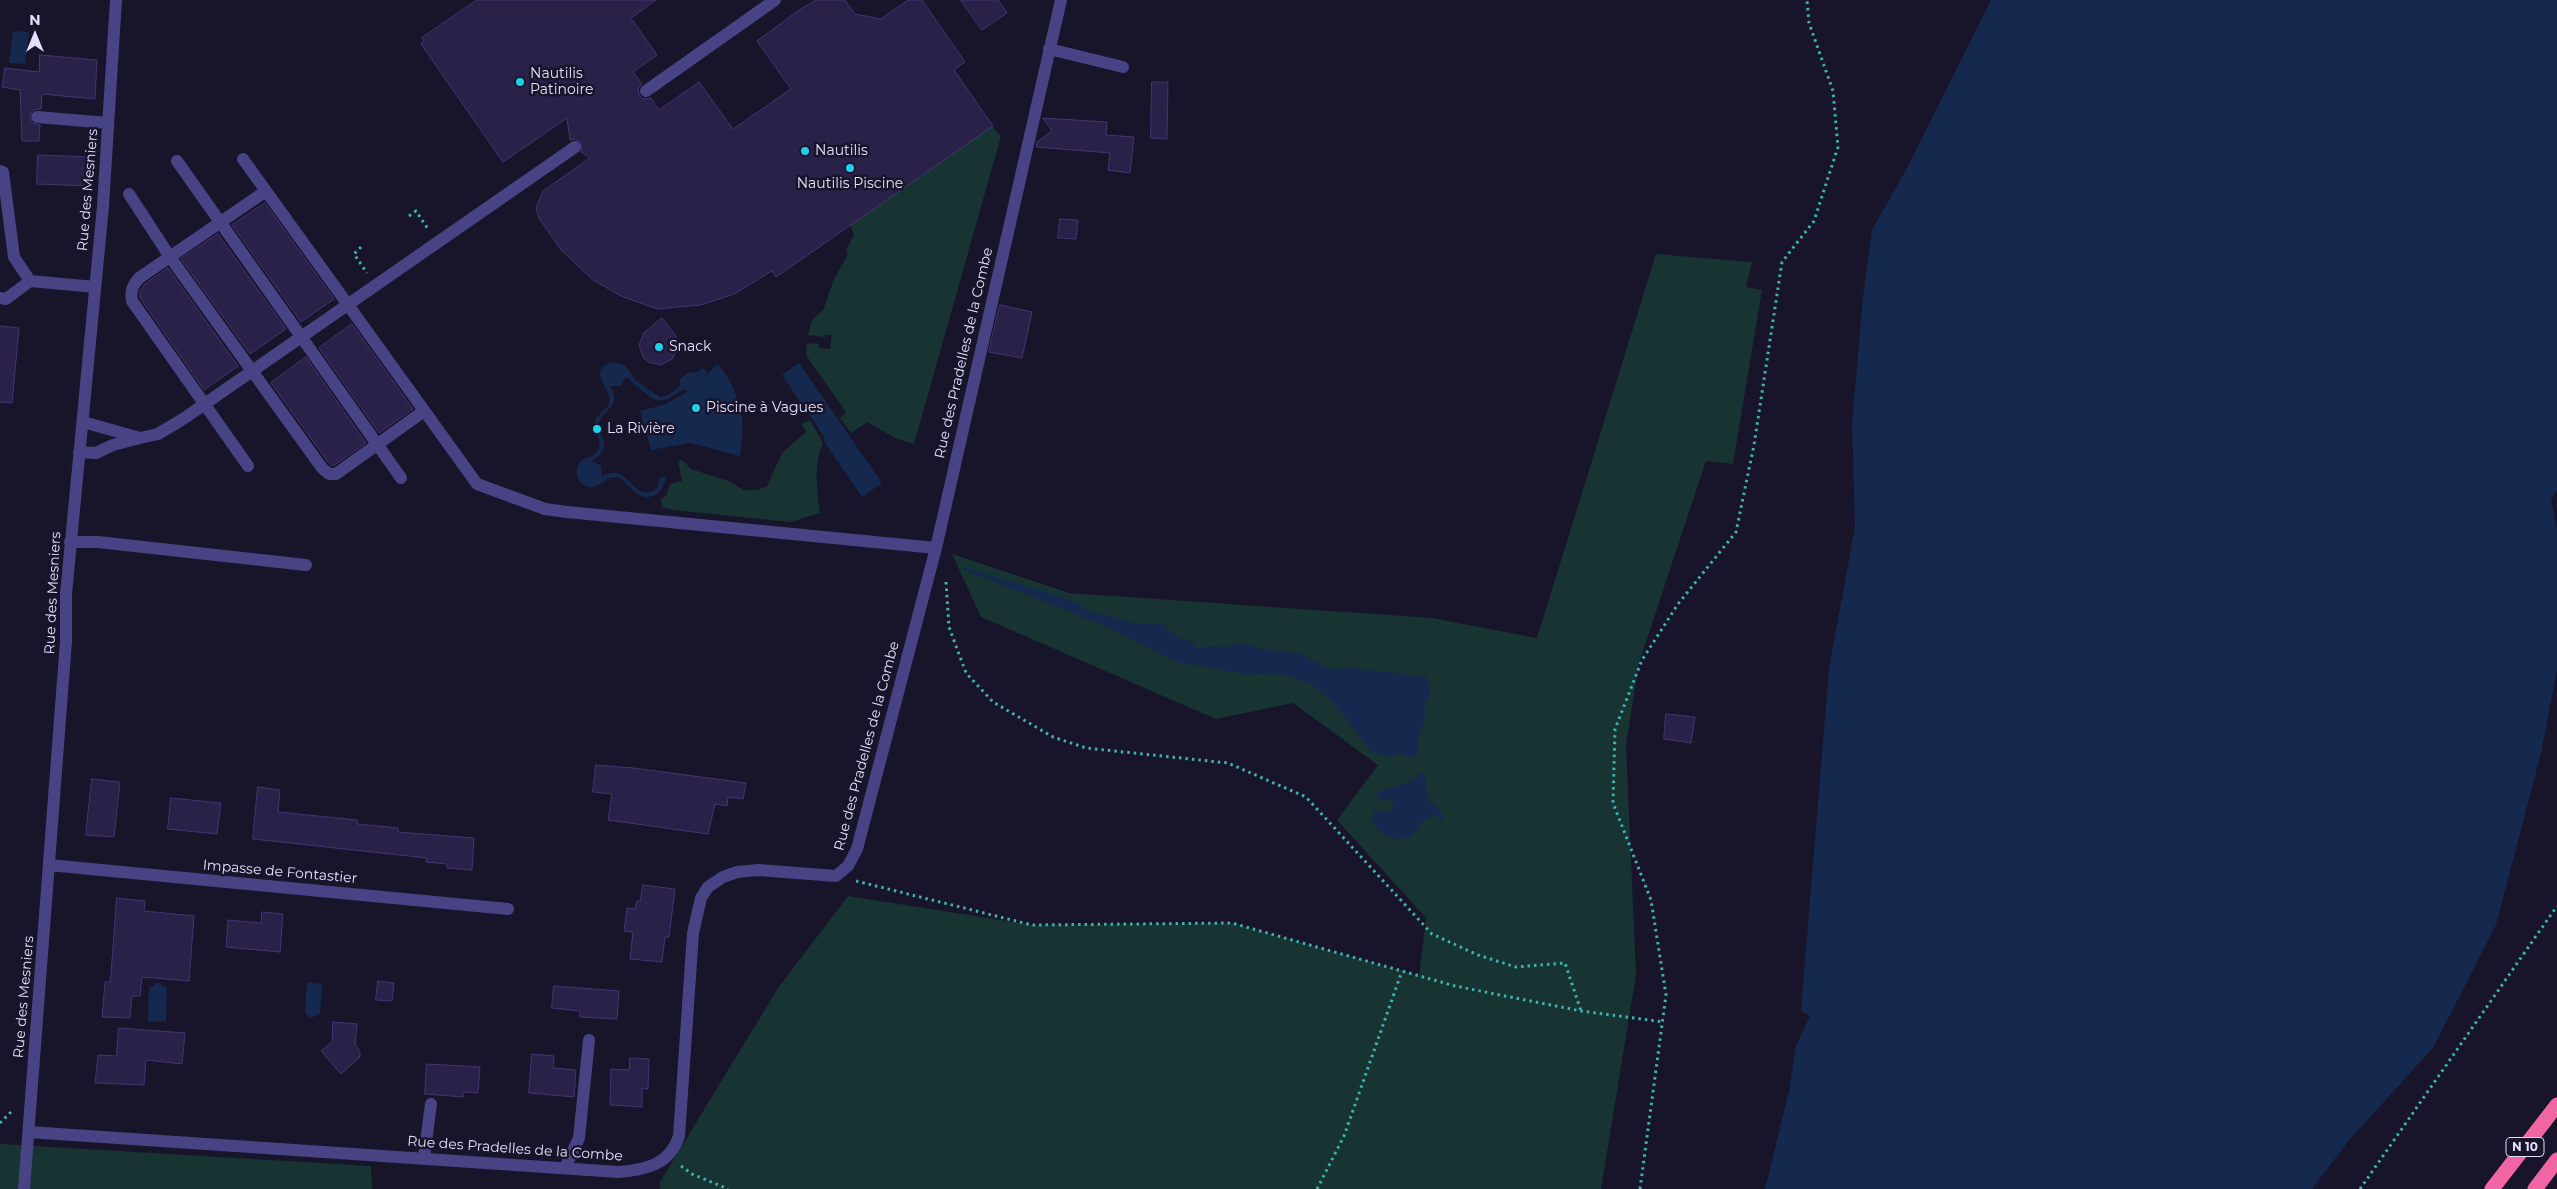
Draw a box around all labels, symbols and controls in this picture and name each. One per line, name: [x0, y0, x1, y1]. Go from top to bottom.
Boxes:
north arrow: [10, 10, 60, 60]
text: N: [29, 11, 41, 29]
place label: Nautilis Patinoire: [530, 66, 593, 98]
marker: Nautilis Patinoire: [514, 76, 526, 88]
street label: Rue des Mesniers: [74, 128, 102, 252]
place label: Nautilis: [815, 143, 868, 159]
marker: Nautilis: [799, 145, 811, 157]
marker: Nautilis Piscine: [844, 162, 856, 174]
place label: Nautilis Piscine: [797, 176, 903, 192]
street label: Rue des Pradelles de la Combe: [932, 246, 996, 460]
place label: Snack: [669, 339, 711, 355]
marker: Snack: [653, 341, 665, 353]
place label: Piscine à Vagues: [706, 400, 823, 416]
marker: Piscine à Vagues: [690, 402, 702, 414]
place label: La Rivière: [607, 421, 675, 437]
marker: La Rivière: [591, 423, 603, 435]
street label: Rue des Mesniers: [41, 531, 65, 655]
street label: Rue des Pradelles de la Combe: [831, 639, 903, 853]
street label: Impasse de Fontastier: [202, 857, 358, 887]
street label: Rue des Mesniers: [10, 935, 38, 1059]
street label: Rue des Pradelles de la Combe: [407, 1133, 623, 1165]
road number: N 10: [2506, 1138, 2544, 1156]

